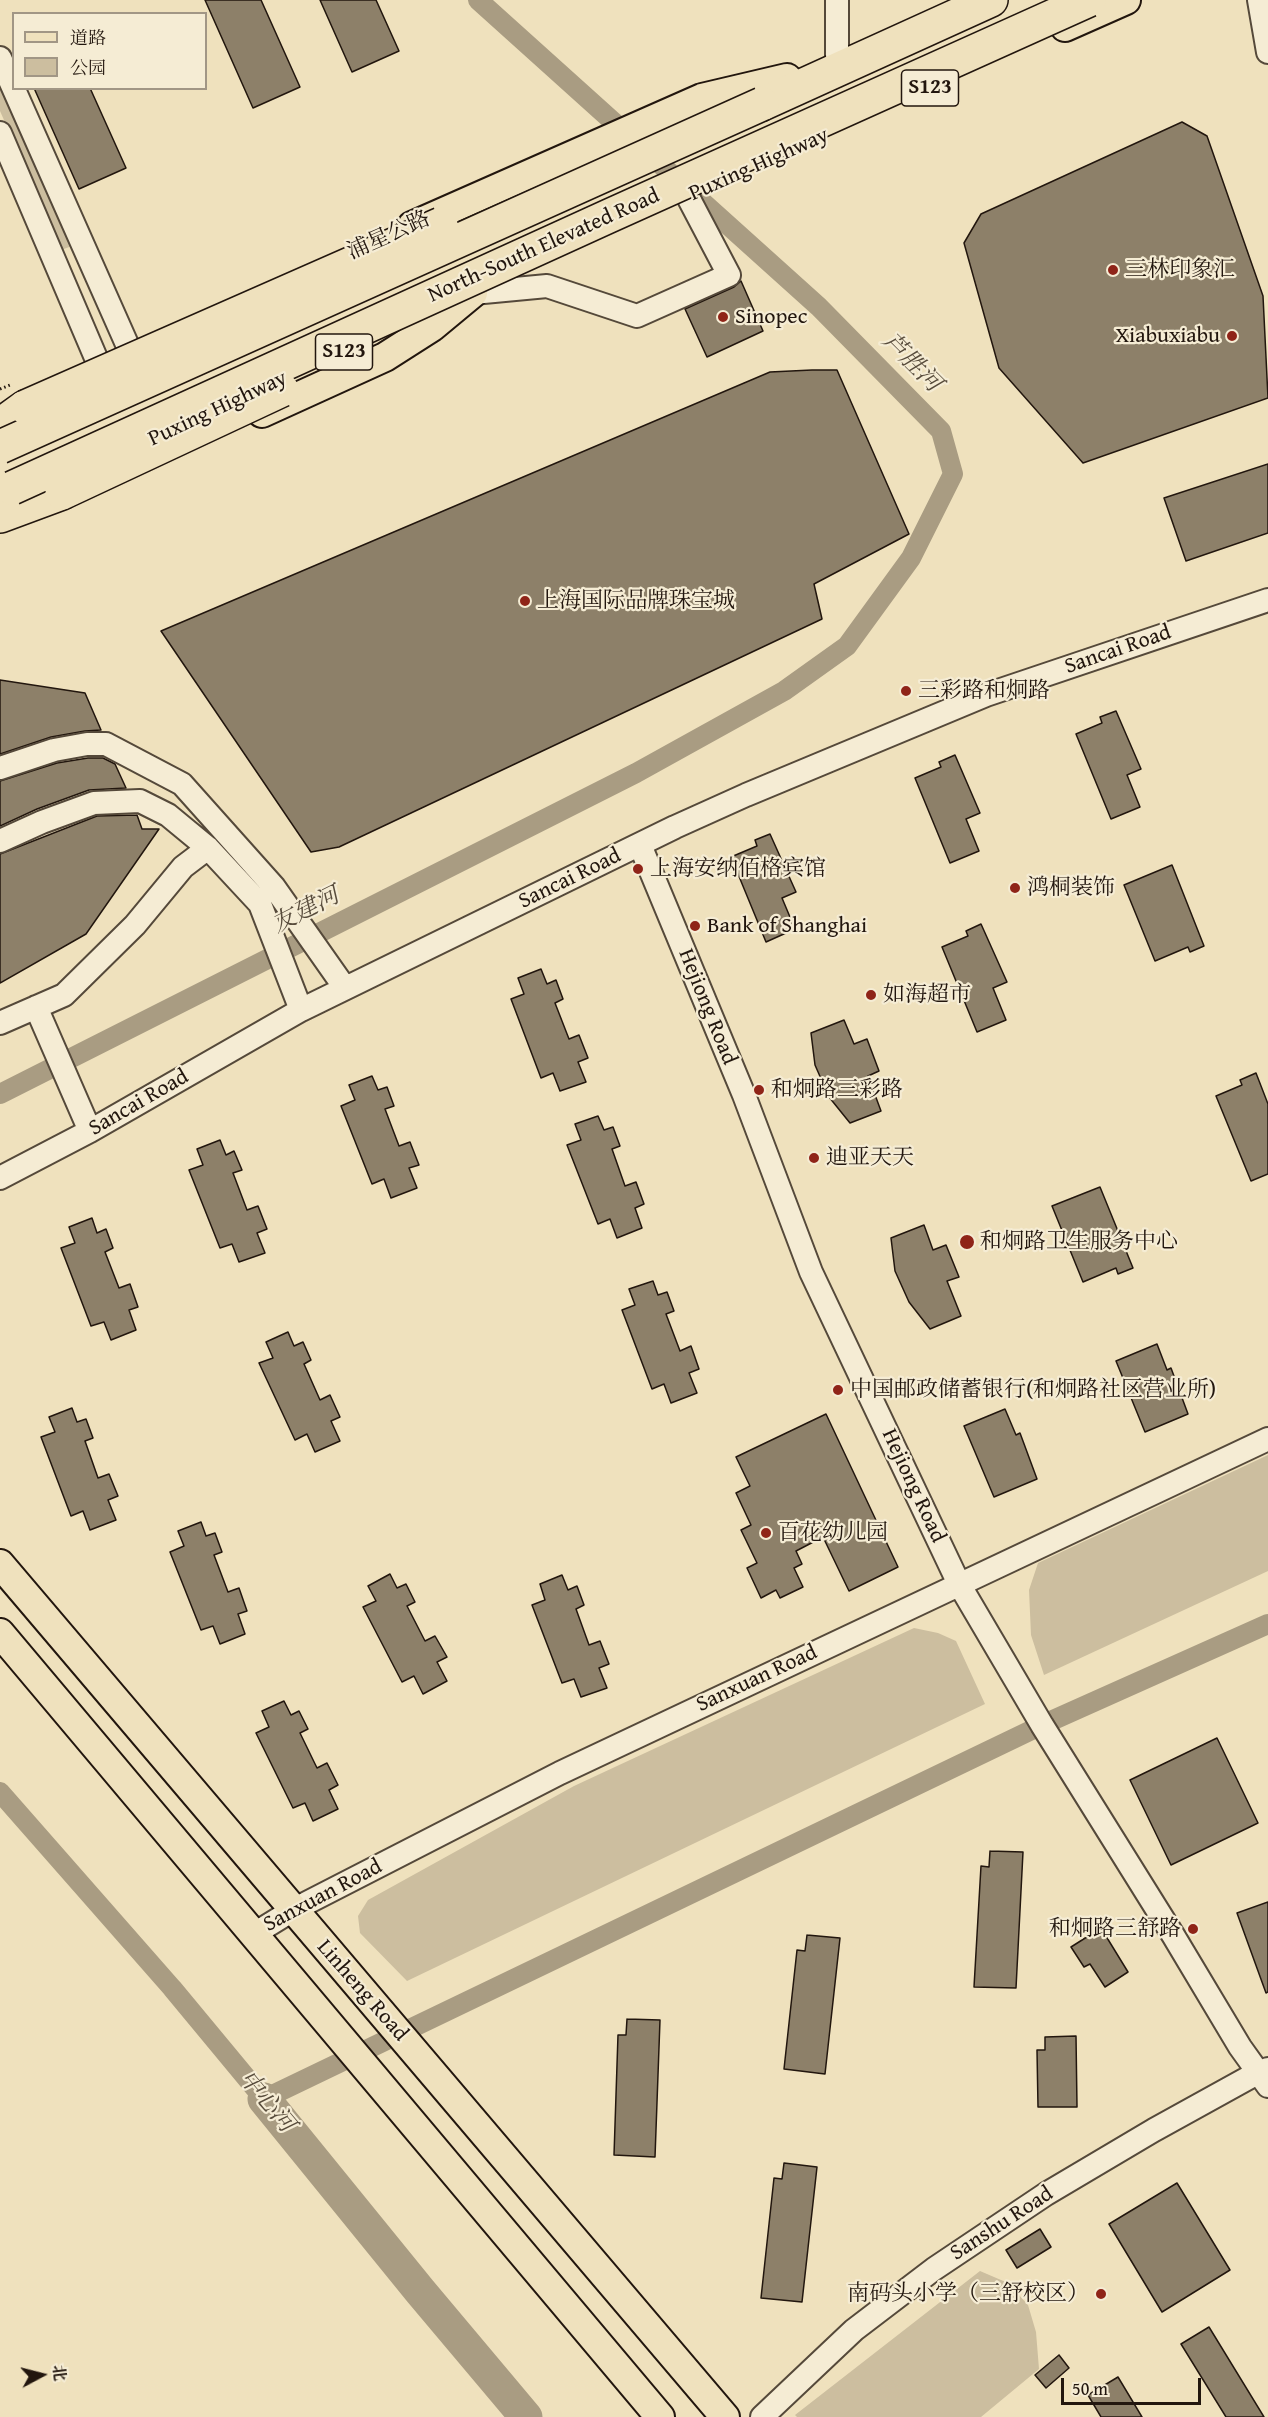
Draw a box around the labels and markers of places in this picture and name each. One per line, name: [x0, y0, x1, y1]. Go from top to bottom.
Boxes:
place label: 三林印象汇: [1125, 257, 1235, 283]
marker: 三林印象汇: [1106, 263, 1120, 277]
place label: Sinopec: [735, 304, 807, 330]
marker: Sinopec: [716, 310, 730, 324]
place label: Xiabuxiabu: [1115, 323, 1220, 349]
marker: Xiabuxiabu: [1225, 329, 1239, 343]
place label: 上海国际品牌珠宝城: [537, 588, 735, 614]
marker: 上海国际品牌珠宝城: [518, 594, 532, 608]
place label: 三彩路和炯路: [918, 678, 1050, 704]
marker: 三彩路和炯路: [899, 684, 913, 698]
place label: 上海安纳佰格宾馆: [650, 856, 826, 882]
marker: 上海安纳佰格宾馆: [631, 862, 645, 876]
place label: 鸿桐装饰: [1027, 875, 1115, 901]
marker: 鸿桐装饰: [1008, 881, 1022, 895]
place label: Bank of Shanghai: [707, 913, 867, 939]
marker: Bank of Shanghai: [688, 919, 702, 933]
place label: 如海超市: [883, 982, 971, 1008]
marker: 如海超市: [864, 988, 878, 1002]
place label: 和炯路三彩路: [771, 1077, 903, 1103]
marker: 和炯路三彩路: [752, 1083, 766, 1097]
place label: 迪亚天天: [826, 1145, 914, 1171]
marker: 迪亚天天: [807, 1151, 821, 1165]
place label: 和炯路卫生服务中心: [980, 1229, 1178, 1255]
marker: 和炯路卫生服务中心: [958, 1233, 976, 1251]
place label: 中国邮政储蓄银行(和炯路社区营业所): [850, 1377, 1216, 1403]
marker: 中国邮政储蓄银行(和炯路社区营业所): [831, 1383, 845, 1397]
place label: 百花幼儿园: [778, 1520, 888, 1546]
marker: 百花幼儿园: [759, 1526, 773, 1540]
place label: 和炯路三舒路: [1049, 1916, 1181, 1942]
marker: 和炯路三舒路: [1186, 1922, 1200, 1936]
place label: 南码头小学（三舒校区）: [847, 2281, 1089, 2307]
marker: 南码头小学（三舒校区）: [1094, 2287, 1108, 2301]

